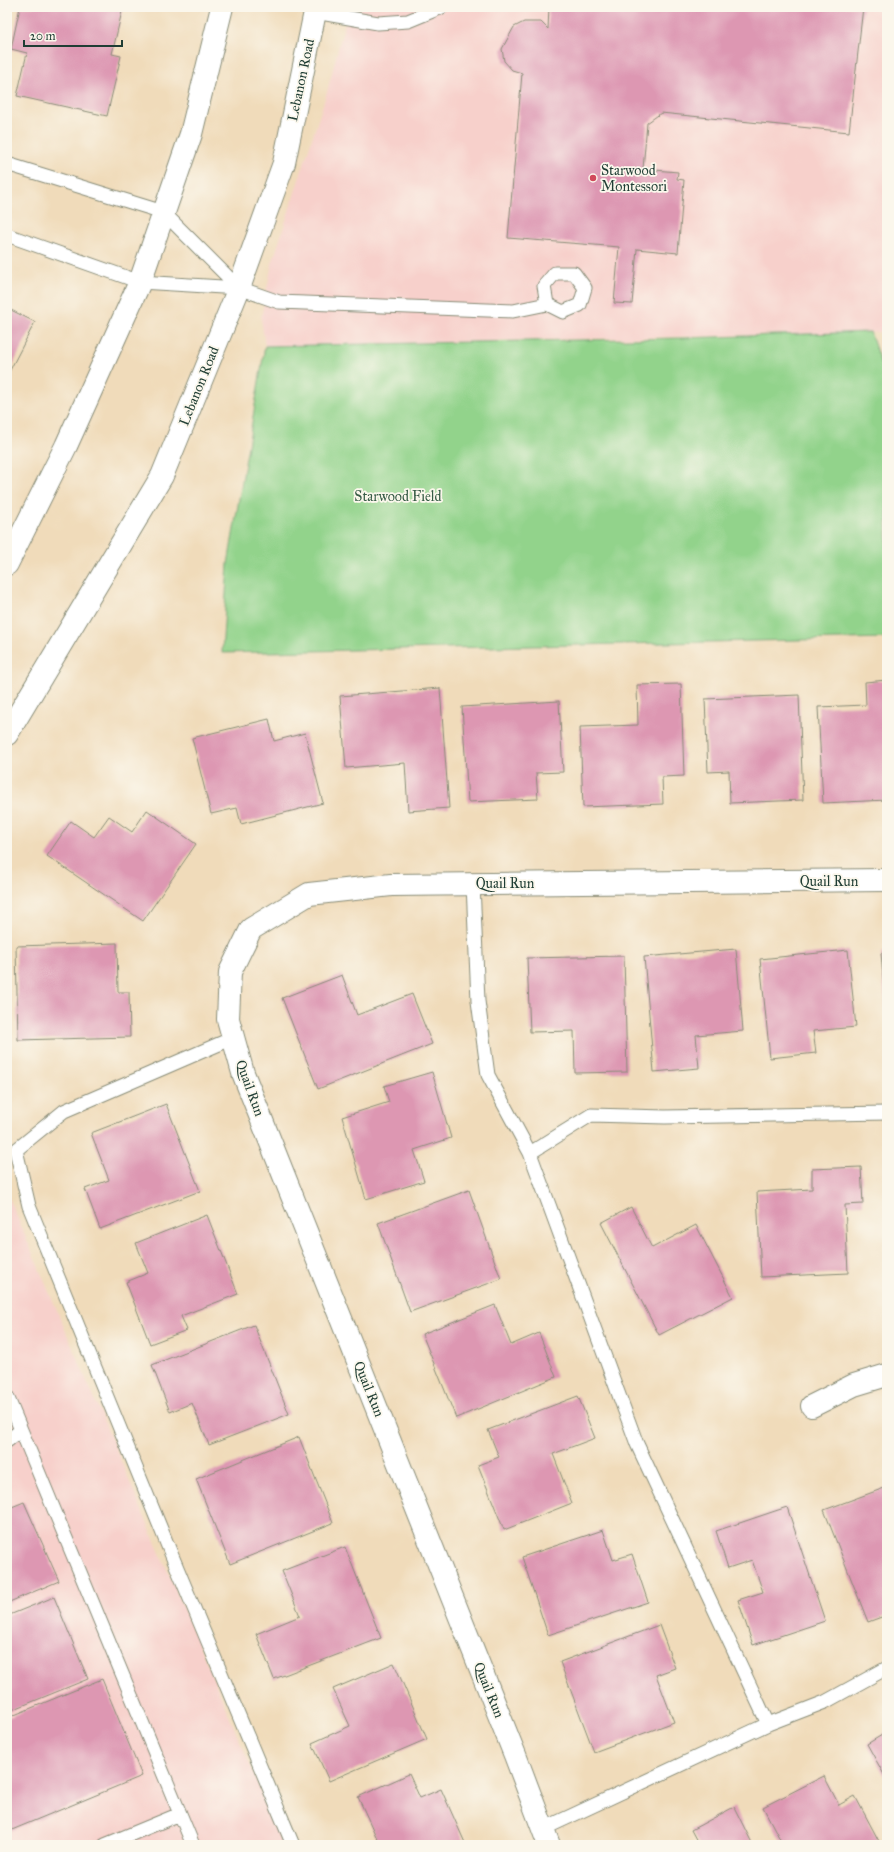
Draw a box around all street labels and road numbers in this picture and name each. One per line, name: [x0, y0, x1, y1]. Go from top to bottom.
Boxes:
street label: Lebanon Road: [284, 37, 318, 123]
street label: Lebanon Road: [175, 344, 223, 428]
street label: Quail Run: [800, 873, 859, 890]
street label: Quail Run: [476, 875, 535, 892]
street label: Quail Run: [232, 1058, 268, 1119]
street label: Quail Run: [350, 1359, 388, 1420]
street label: Quail Run: [470, 1660, 508, 1721]

